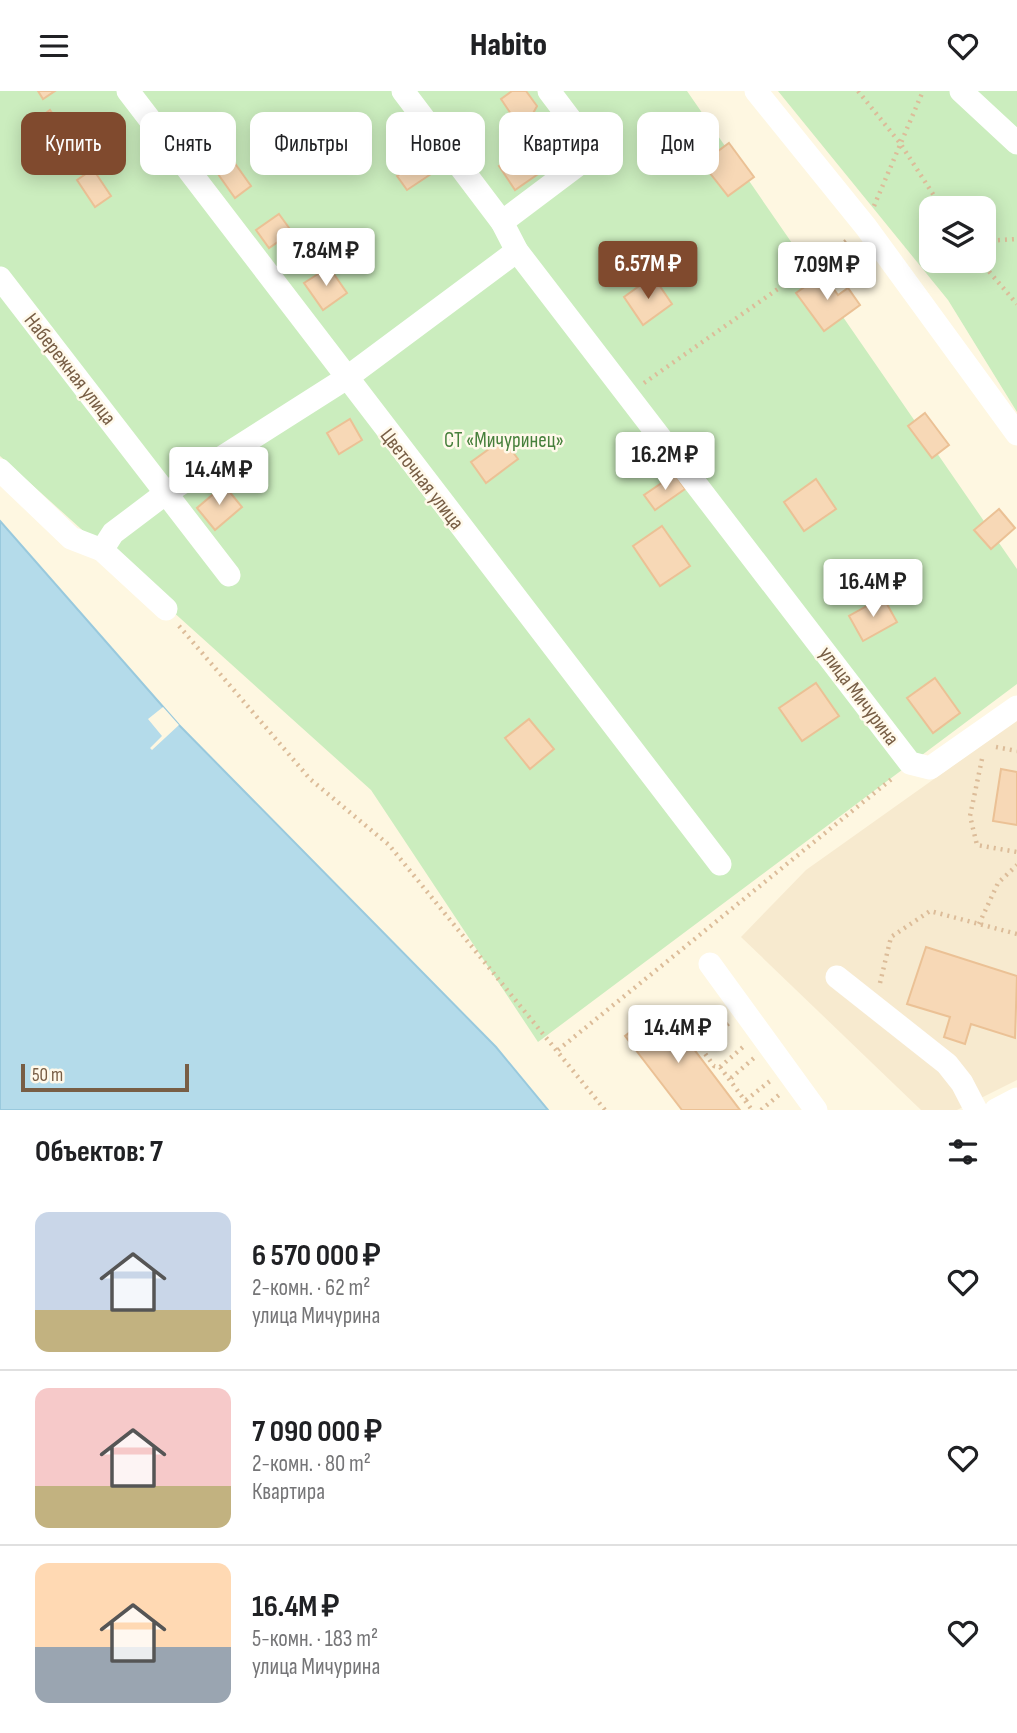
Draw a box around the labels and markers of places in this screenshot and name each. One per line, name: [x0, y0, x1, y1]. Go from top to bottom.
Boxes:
pin: 7.84M ₽: [261, 229, 391, 288]
pin: 6.57M ₽: [583, 241, 713, 301]
pin: 7.09M ₽: [762, 243, 892, 302]
pin: 16.2M ₽: [600, 433, 730, 492]
pin: 14.4M ₽: [154, 447, 284, 507]
pin: 16.4M ₽: [808, 559, 938, 619]
pin: 14.4M ₽: [613, 1005, 743, 1065]

